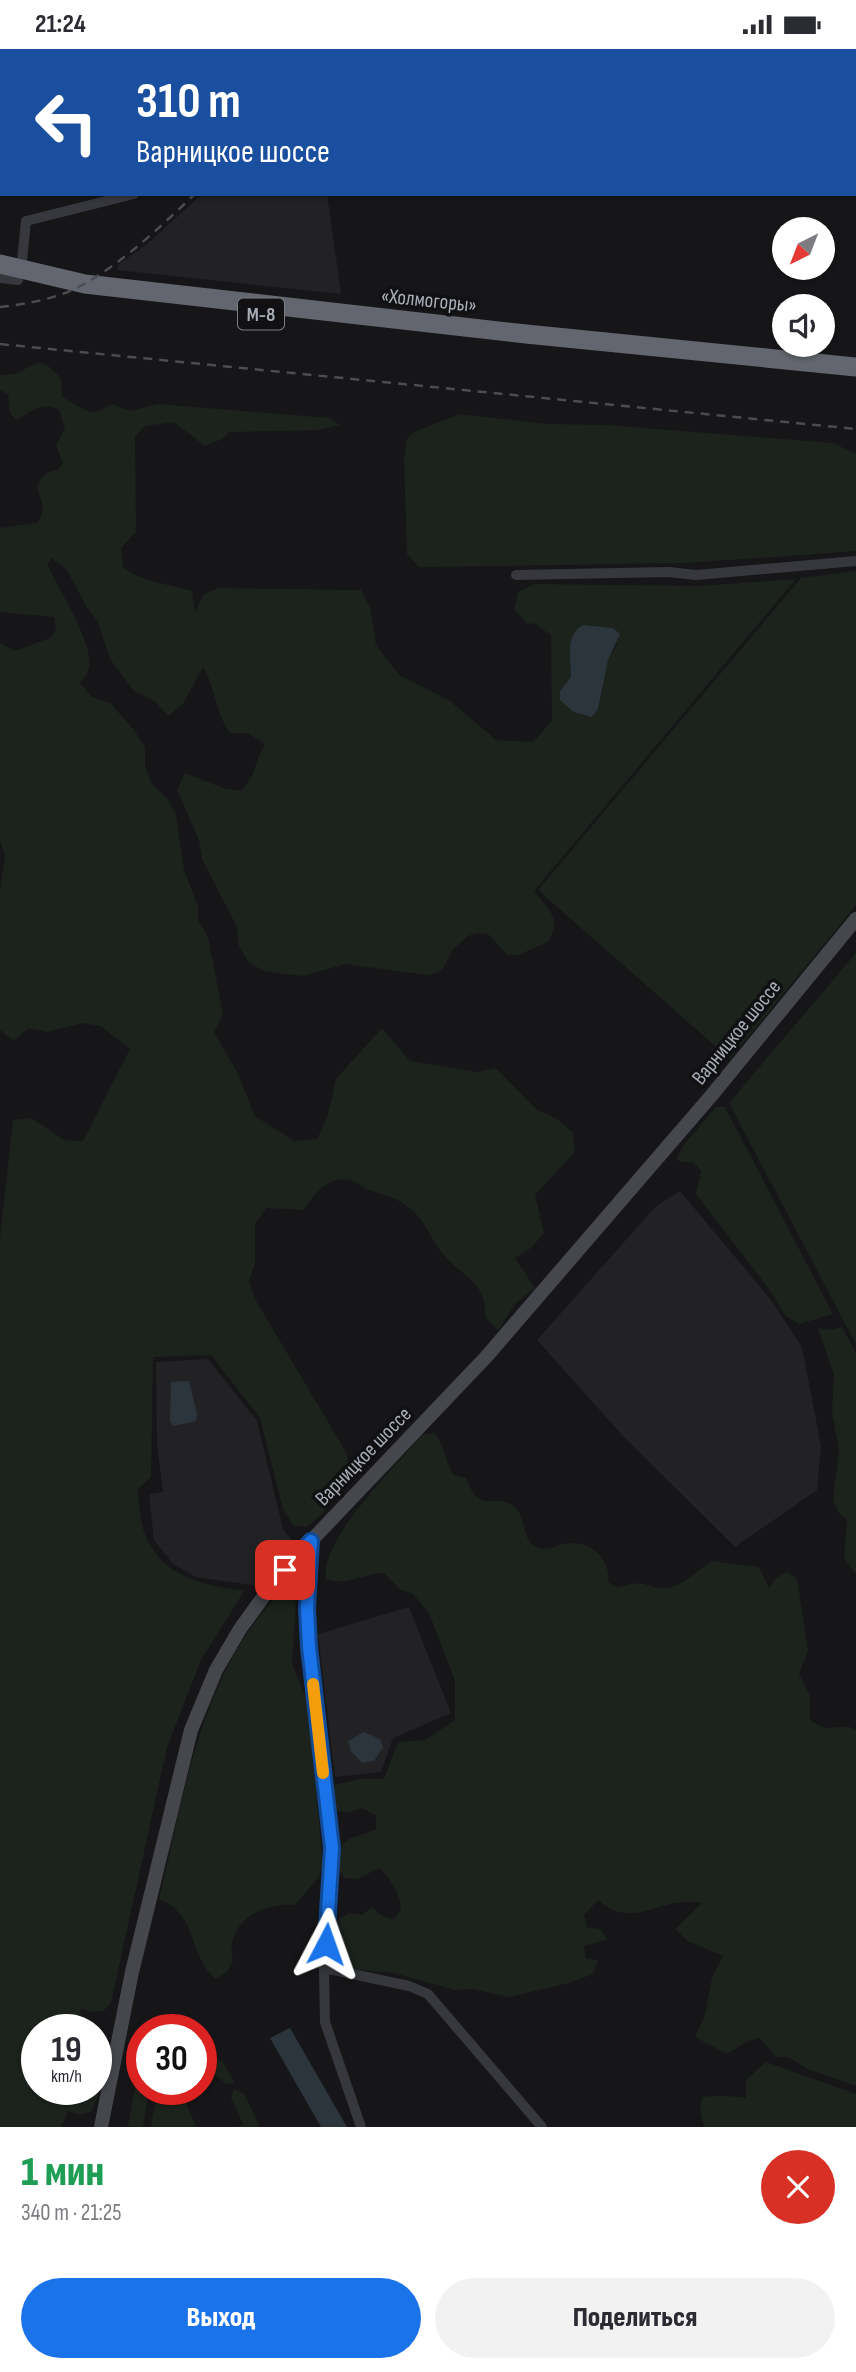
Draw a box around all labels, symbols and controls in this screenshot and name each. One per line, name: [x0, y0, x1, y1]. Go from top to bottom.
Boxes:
text: 21:24: [35, 9, 86, 40]
text: 310 m: [136, 73, 241, 132]
icon: left: [21, 77, 112, 168]
text: Варницкое шоссе: [136, 133, 330, 172]
north arrow: [772, 217, 835, 280]
map controls: [772, 217, 835, 357]
street label: «Холмогоры»: [380, 283, 478, 318]
button: sound: [772, 294, 835, 357]
road number: М-8: [238, 298, 284, 329]
street label: Варницкое шоссе: [687, 975, 786, 1090]
street label: Варницкое шоссе: [310, 1402, 417, 1511]
pin: [255, 1540, 315, 1600]
icon: arrive: [266, 1551, 304, 1589]
position arrow: [289, 1907, 363, 1981]
speed limit sign: 30: [126, 2014, 217, 2105]
text: 19: [51, 2029, 82, 2072]
text: km/h: [51, 2066, 82, 2087]
text: 1 мин: [21, 2147, 104, 2198]
button: close: [761, 2150, 835, 2224]
text: 340 m · 21:25: [21, 2199, 122, 2227]
button: Выход: [21, 2278, 421, 2358]
button: Поделиться: [435, 2278, 835, 2358]

